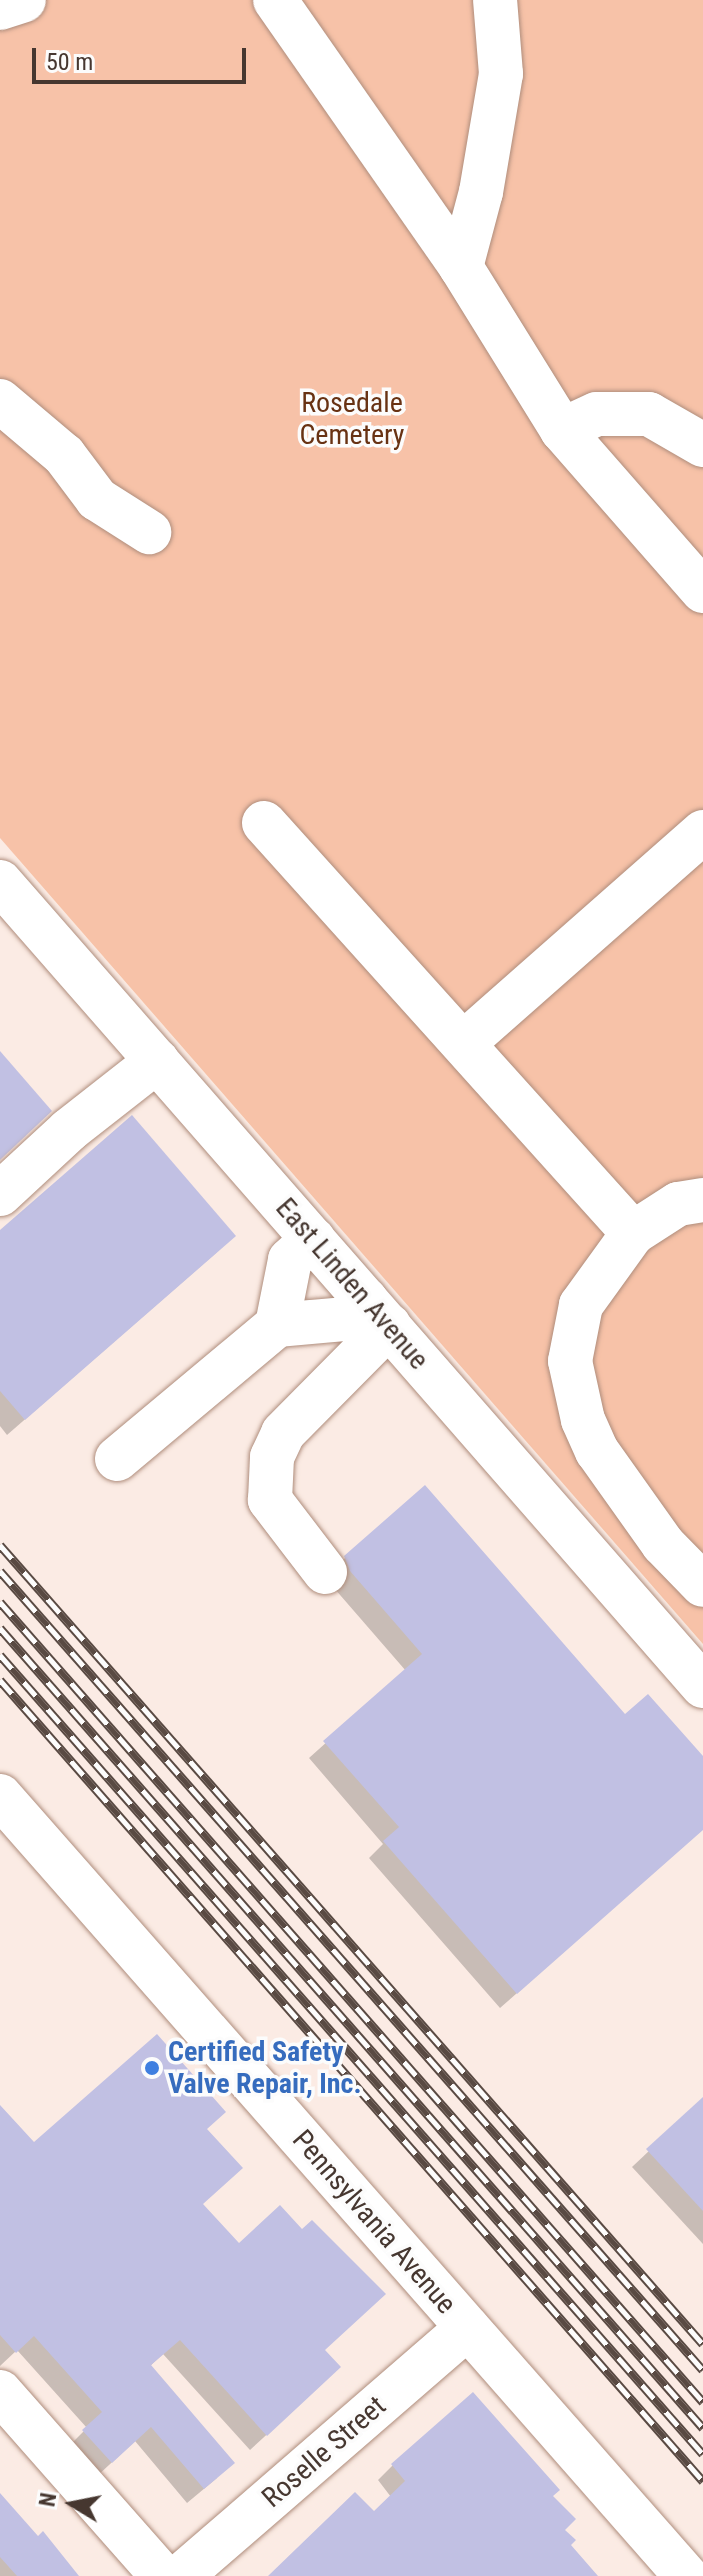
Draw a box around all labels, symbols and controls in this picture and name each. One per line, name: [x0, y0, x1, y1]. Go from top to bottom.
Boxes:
scale bar: [36, 32, 250, 82]
text: 50 m: [46, 48, 93, 76]
park label: Rosedale Cemetery: [299, 386, 405, 452]
street label: East Linden Avenue: [269, 1192, 435, 1376]
place label: Certified Safety Valve Repair, Inc.: [168, 2035, 362, 2101]
marker: Certified Safety Valve Repair, Inc.: [143, 2059, 161, 2077]
street label: Pennsylvania Avenue: [285, 2123, 463, 2321]
street label: Roselle Street: [255, 2389, 393, 2515]
north arrow: [32, 2464, 112, 2544]
text: N: [34, 2491, 61, 2509]

